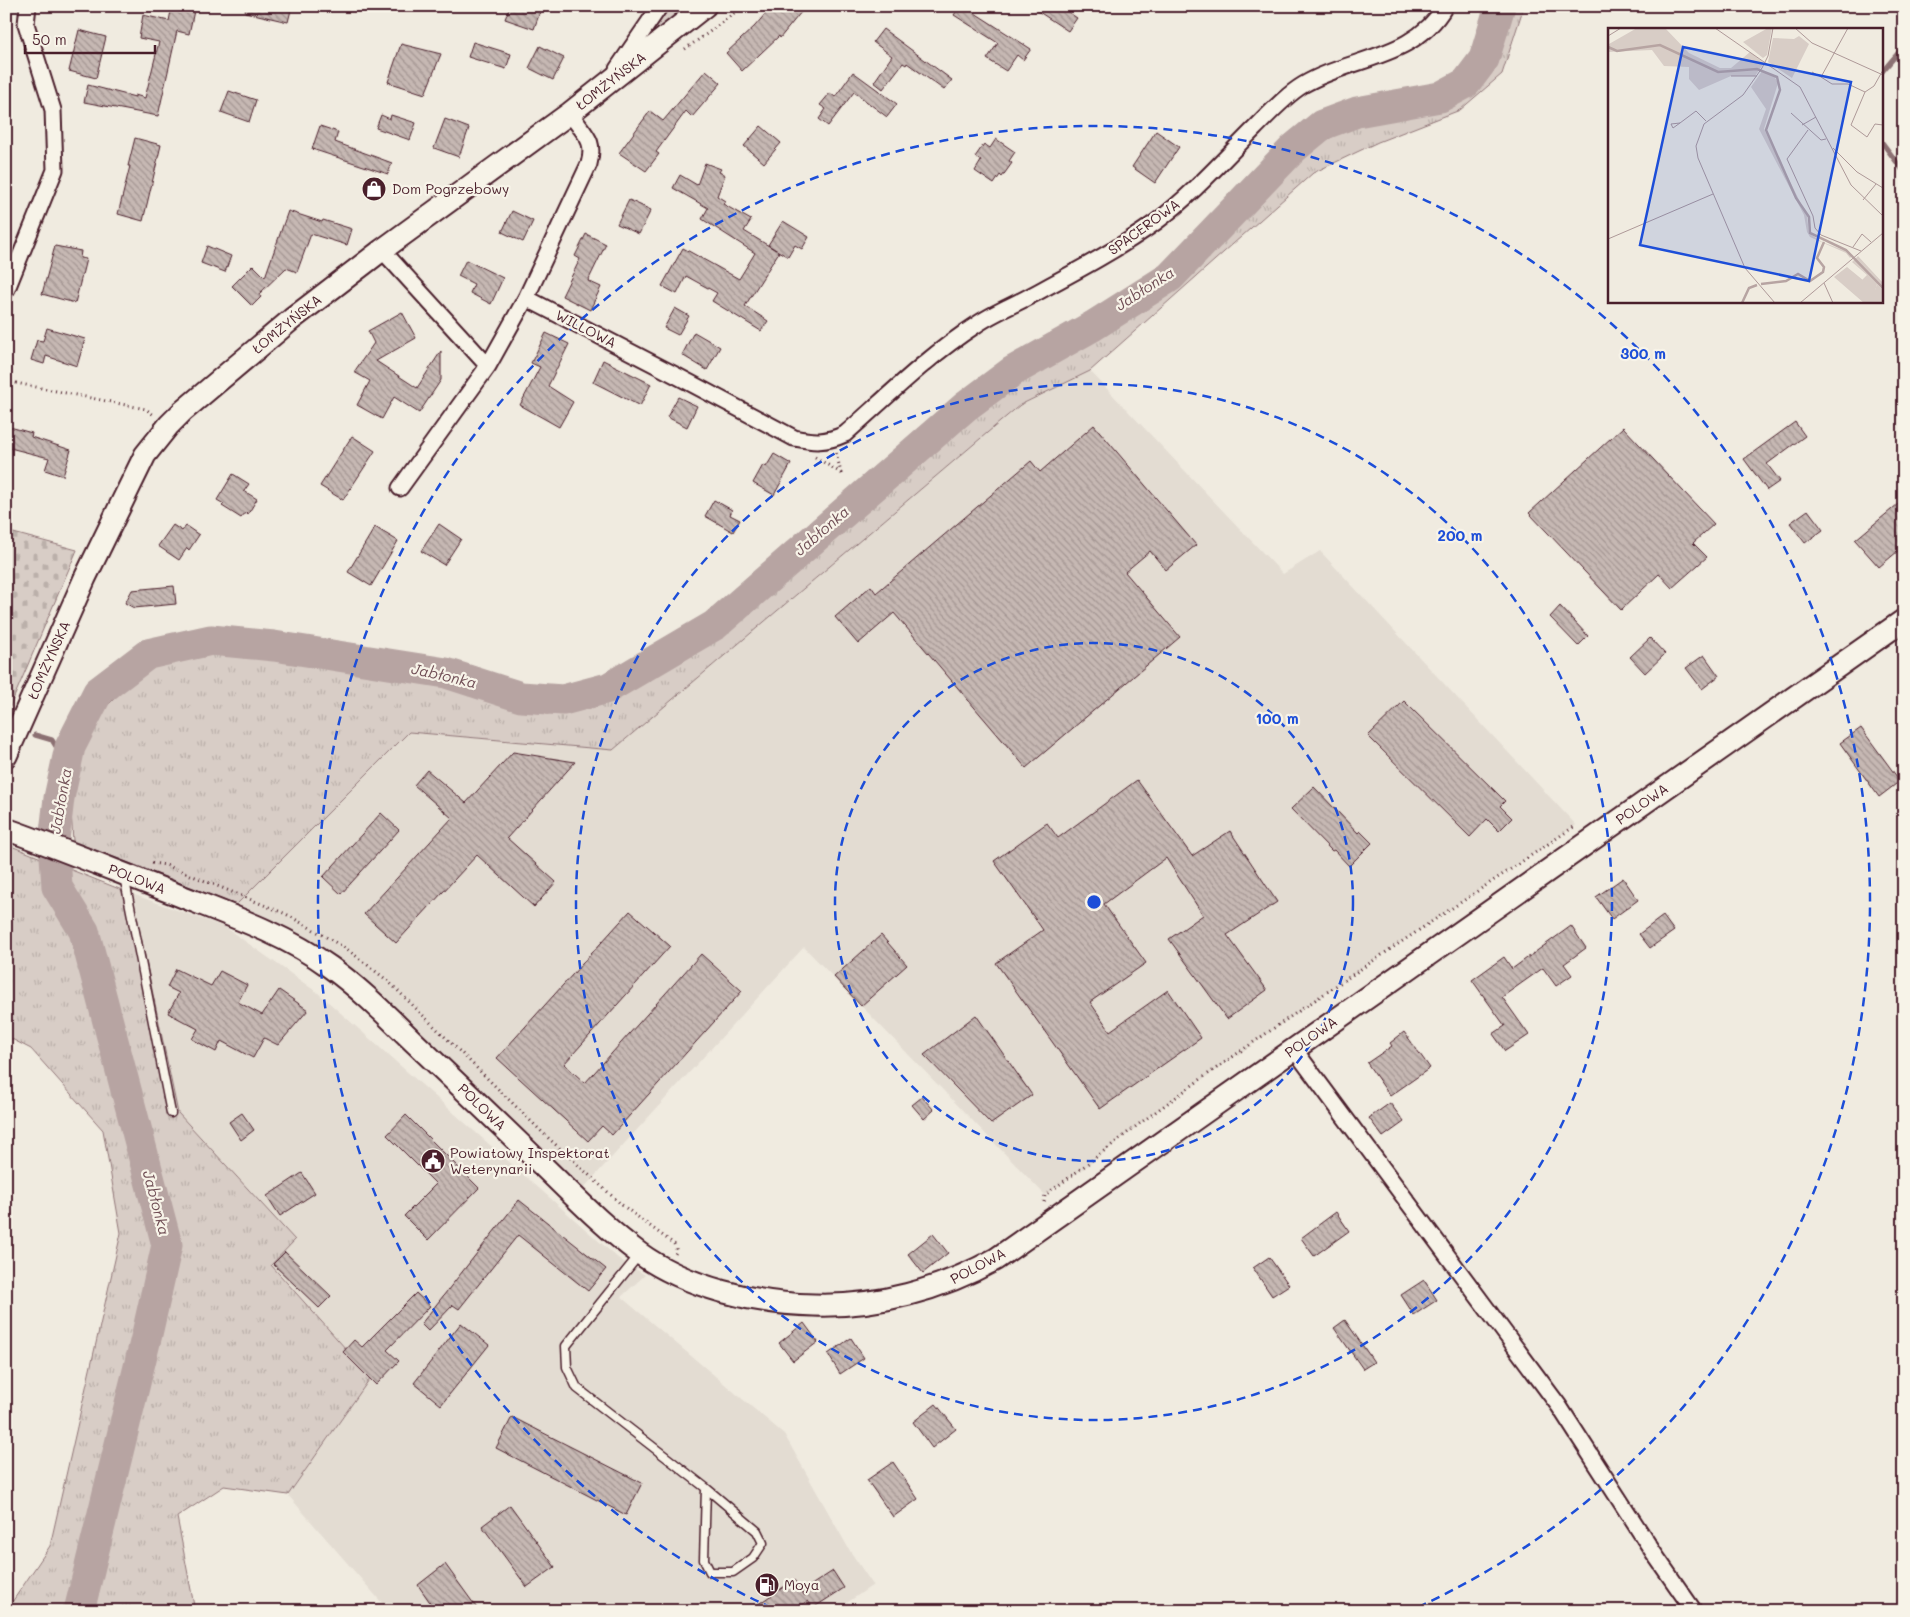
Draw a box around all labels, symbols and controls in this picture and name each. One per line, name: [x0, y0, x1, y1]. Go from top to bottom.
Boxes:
scale bar: [25, 22, 155, 54]
inset map: [1608, 28, 1882, 302]
text: 50 m: [32, 29, 67, 49]
street label: ŁOMŻYŃSKA: [572, 47, 650, 114]
shop icon: Dom Pogrzebowy: [361, 176, 387, 202]
place label: Dom Pogrzebowy: [392, 179, 509, 198]
street label: SPACEROWA: [1104, 194, 1183, 259]
water label: Jabłonka: [1111, 262, 1178, 315]
street label: ŁOMŻYŃSKA: [248, 290, 325, 357]
street label: WILLOWA: [552, 305, 620, 352]
text: 300 m: [1620, 343, 1666, 363]
water label: Jabłonka: [790, 501, 853, 560]
text: 200 m: [1438, 525, 1483, 545]
street label: ŁOMŻYŃSKA: [23, 617, 74, 702]
water label: Jabłonka: [410, 658, 479, 692]
text: 100 m: [1255, 708, 1299, 728]
water label: Jabłonka: [44, 766, 76, 835]
street label: POLOWA: [1612, 779, 1672, 829]
street label: POLOWA: [106, 859, 169, 898]
centre of rings: [1085, 893, 1103, 911]
street label: POLOWA: [1281, 1012, 1341, 1062]
street label: POLOWA: [454, 1079, 511, 1134]
place label: Powiatowy Inspektorat Weterynarii: [450, 1143, 610, 1178]
public building icon: Powiatowy Inspektorat Weterynarii: [420, 1148, 446, 1174]
water label: Jabłonka: [139, 1168, 175, 1237]
street label: POLOWA: [947, 1243, 1009, 1288]
fuel station icon: Moya: [754, 1572, 780, 1598]
place label: Moya: [784, 1575, 820, 1594]

